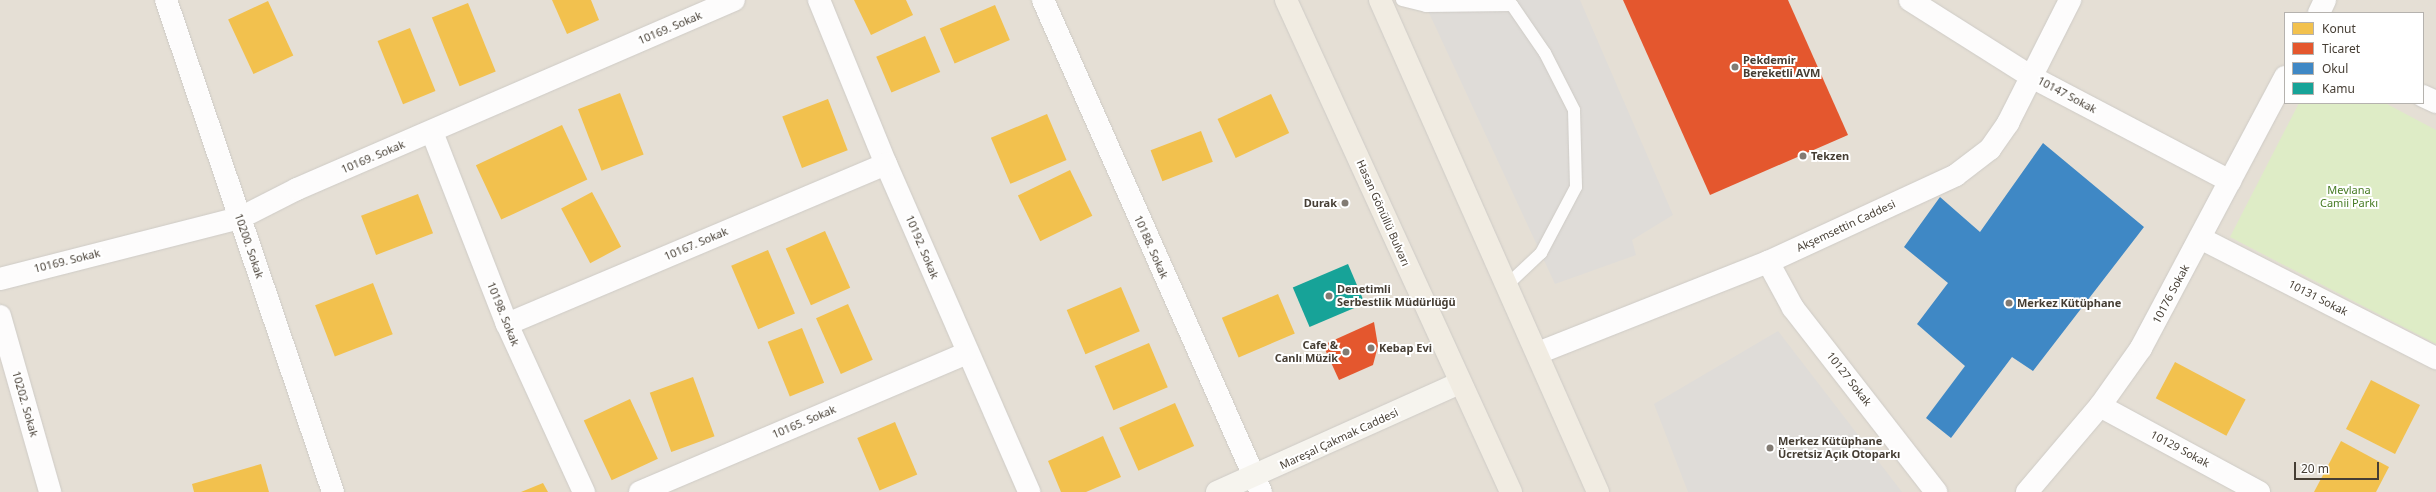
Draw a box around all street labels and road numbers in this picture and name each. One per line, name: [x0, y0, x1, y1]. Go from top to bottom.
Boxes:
street label: 10169. Sokak: [636, 9, 704, 47]
street label: 10147 Sokak: [2035, 74, 2099, 116]
street label: 10169. Sokak: [339, 138, 407, 176]
street label: Hasan Gönüllü Bulvarı: [1354, 158, 1412, 268]
street label: Akşemsettin Caddesi: [1794, 197, 1898, 255]
street label: 10200. Sokak: [232, 212, 266, 280]
street label: 10192. Sokak: [903, 213, 941, 281]
street label: 10188. Sokak: [1131, 213, 1171, 281]
street label: 10167. Sokak: [662, 225, 730, 263]
street label: 10169. Sokak: [32, 246, 102, 276]
street label: 10176 Sokak: [2150, 262, 2192, 326]
street label: 10131 Sokak: [2286, 277, 2350, 319]
street label: 10198. Sokak: [484, 280, 522, 348]
street label: 10127 Sokak: [1824, 349, 1874, 409]
street label: 10202. Sokak: [9, 370, 41, 438]
street label: 10165. Sokak: [770, 403, 838, 441]
street label: Mareşal Çakmak Caddesi: [1278, 406, 1400, 472]
street label: 10129 Sokak: [2148, 428, 2212, 470]

